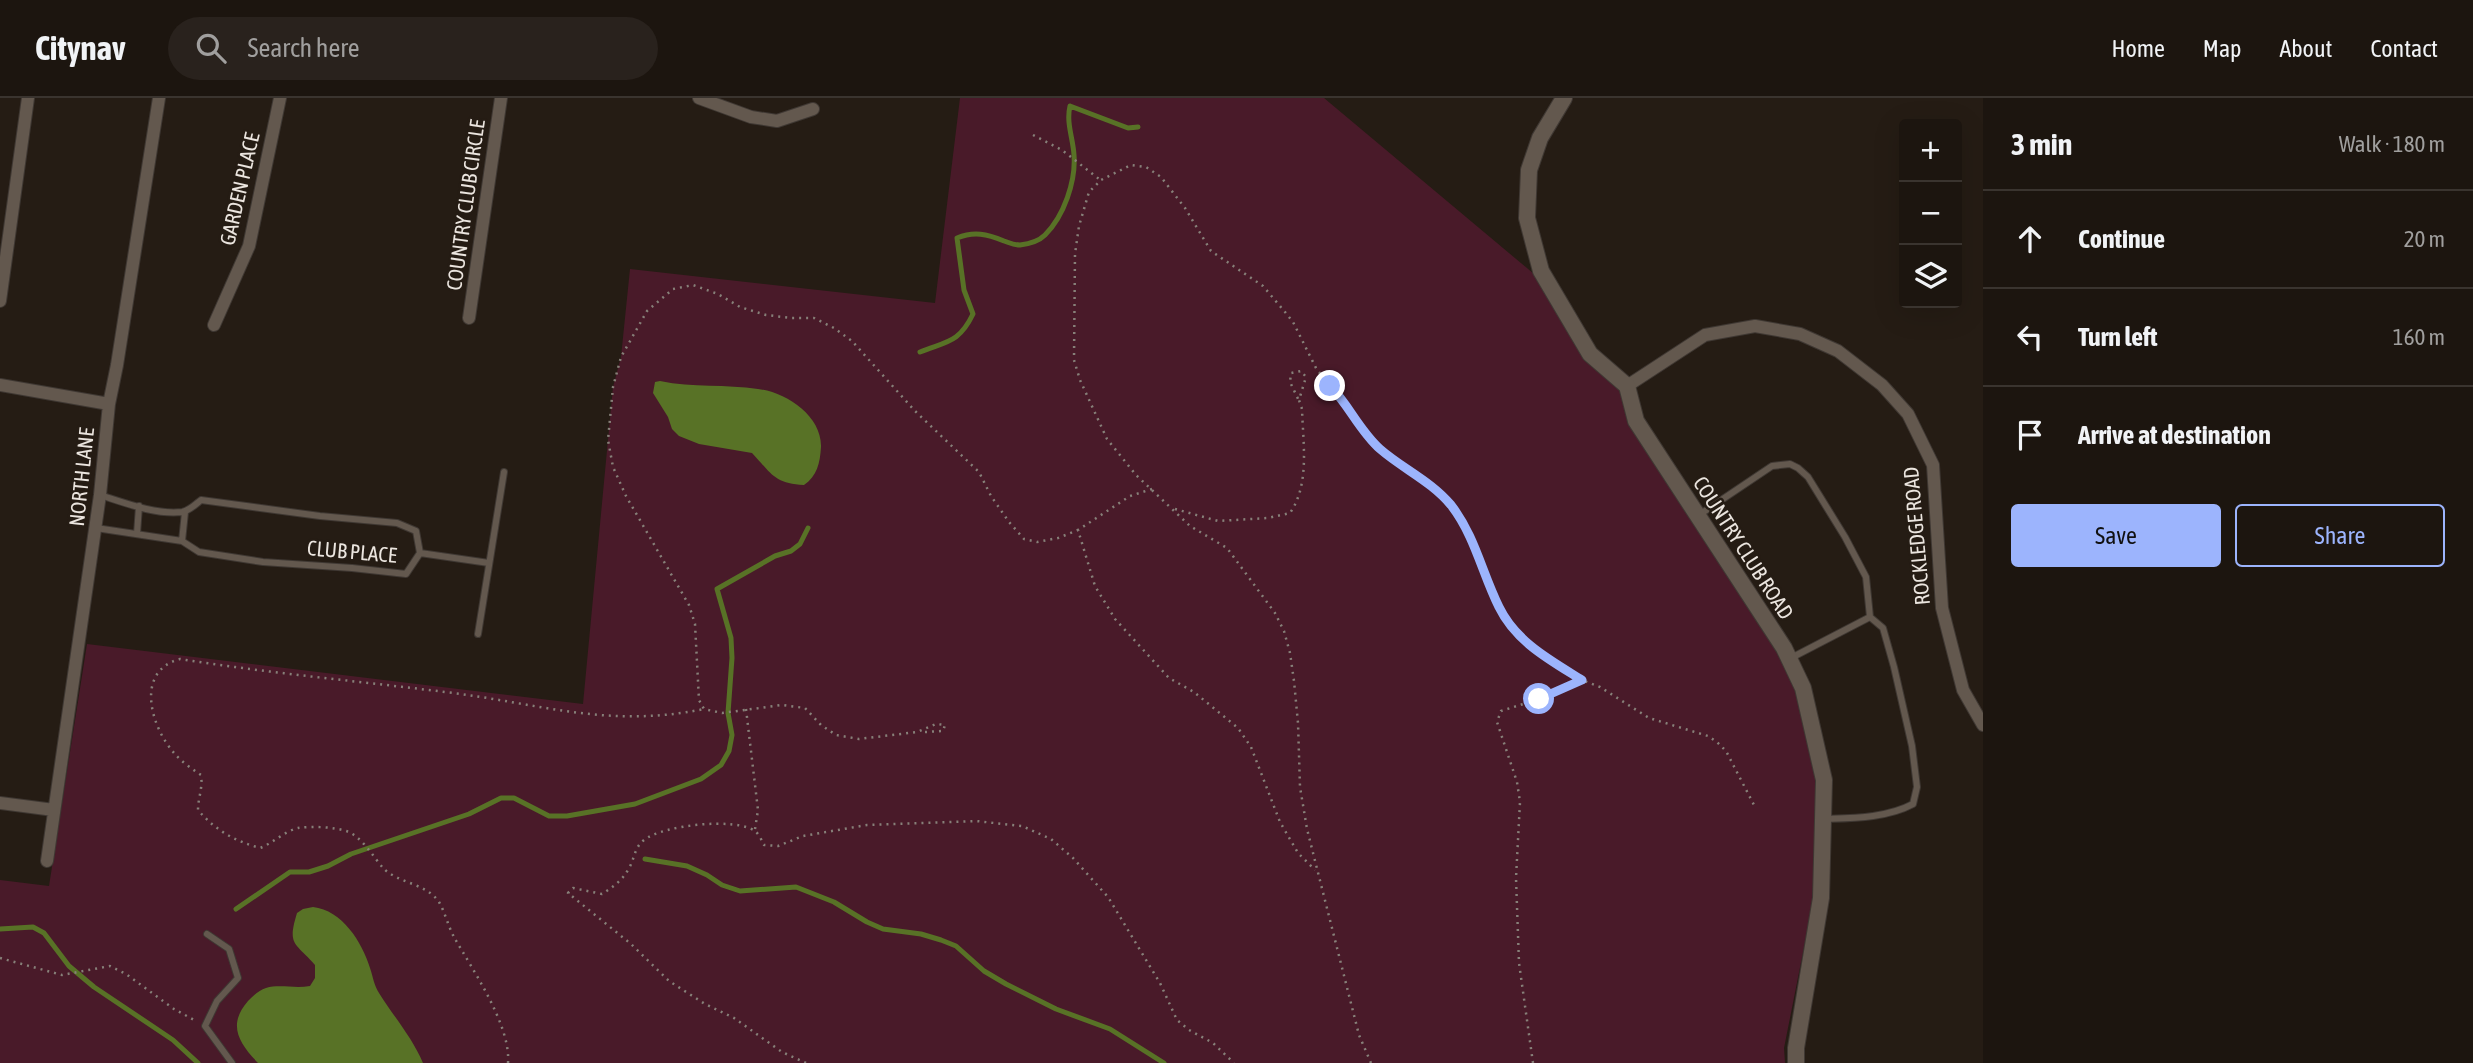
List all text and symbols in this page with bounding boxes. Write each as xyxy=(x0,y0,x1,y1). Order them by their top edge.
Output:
search box xyxy=(168,17,658,80)
text: Citynav xyxy=(35,29,126,67)
icon: search xyxy=(192,29,230,67)
text: Search here xyxy=(248,33,360,63)
text: Home xyxy=(2111,35,2165,62)
text: Map xyxy=(2203,35,2241,62)
text: About xyxy=(2279,35,2332,62)
text: Contact xyxy=(2370,35,2438,62)
street label: COUNTRY CLUB CIRCLE xyxy=(441,118,489,292)
map controls xyxy=(1899,119,1962,308)
button: + xyxy=(1899,119,1962,182)
text: 3 min xyxy=(2011,127,2072,161)
street label: GARDEN PLACE xyxy=(214,130,264,248)
text: Walk · 180 m xyxy=(2339,131,2445,157)
button: − xyxy=(1899,182,1962,245)
icon: ahead xyxy=(2011,220,2049,258)
text: Continue xyxy=(2078,224,2165,254)
text: 20 m xyxy=(2404,226,2445,252)
button: layers xyxy=(1899,245,1962,308)
icon: left xyxy=(2011,318,2049,356)
text: Turn left xyxy=(2078,322,2158,352)
text: 160 m xyxy=(2393,324,2445,350)
route end xyxy=(1314,370,1345,401)
icon: arrive xyxy=(2011,416,2049,454)
text: Arrive at destination xyxy=(2078,420,2271,450)
street label: NORTH LANE xyxy=(64,426,98,527)
street label: ROCKLEDGE ROAD xyxy=(1898,466,1934,606)
street label: COUNTRY CLUB ROAD xyxy=(1689,472,1799,623)
button: Save xyxy=(2011,504,2221,567)
button: Share xyxy=(2235,504,2445,567)
street label: CLUB PLACE xyxy=(306,535,398,567)
route start xyxy=(1523,683,1554,714)

